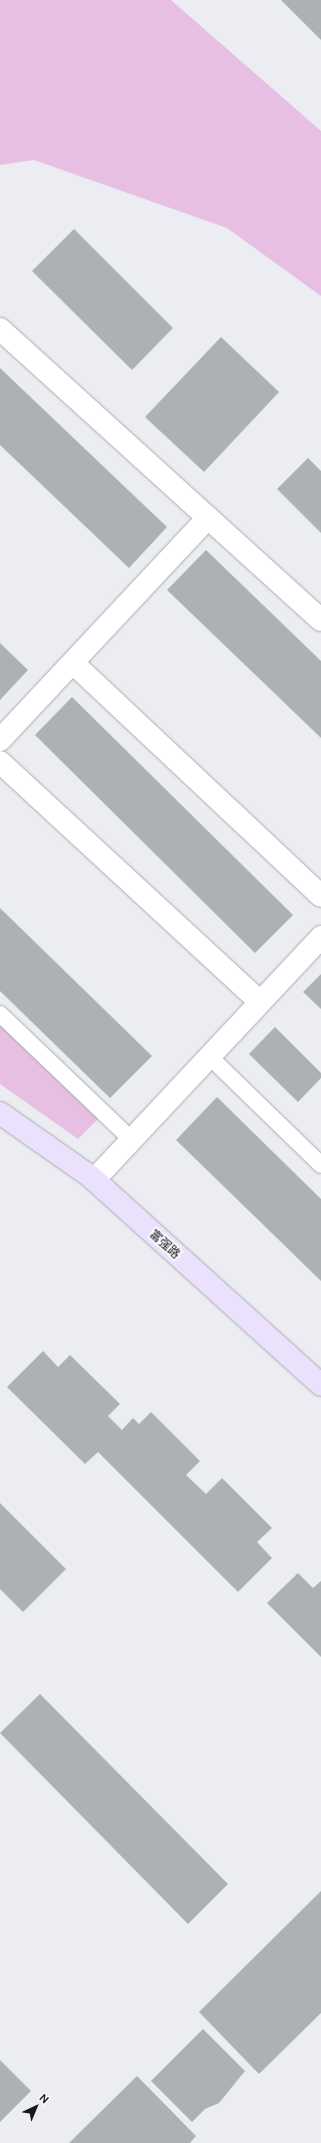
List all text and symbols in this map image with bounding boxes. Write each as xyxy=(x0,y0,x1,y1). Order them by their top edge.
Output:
street label: 富强路 xyxy=(147,1227,183,1261)
north arrow xyxy=(16,2087,56,2127)
text: N xyxy=(37,2091,51,2106)

